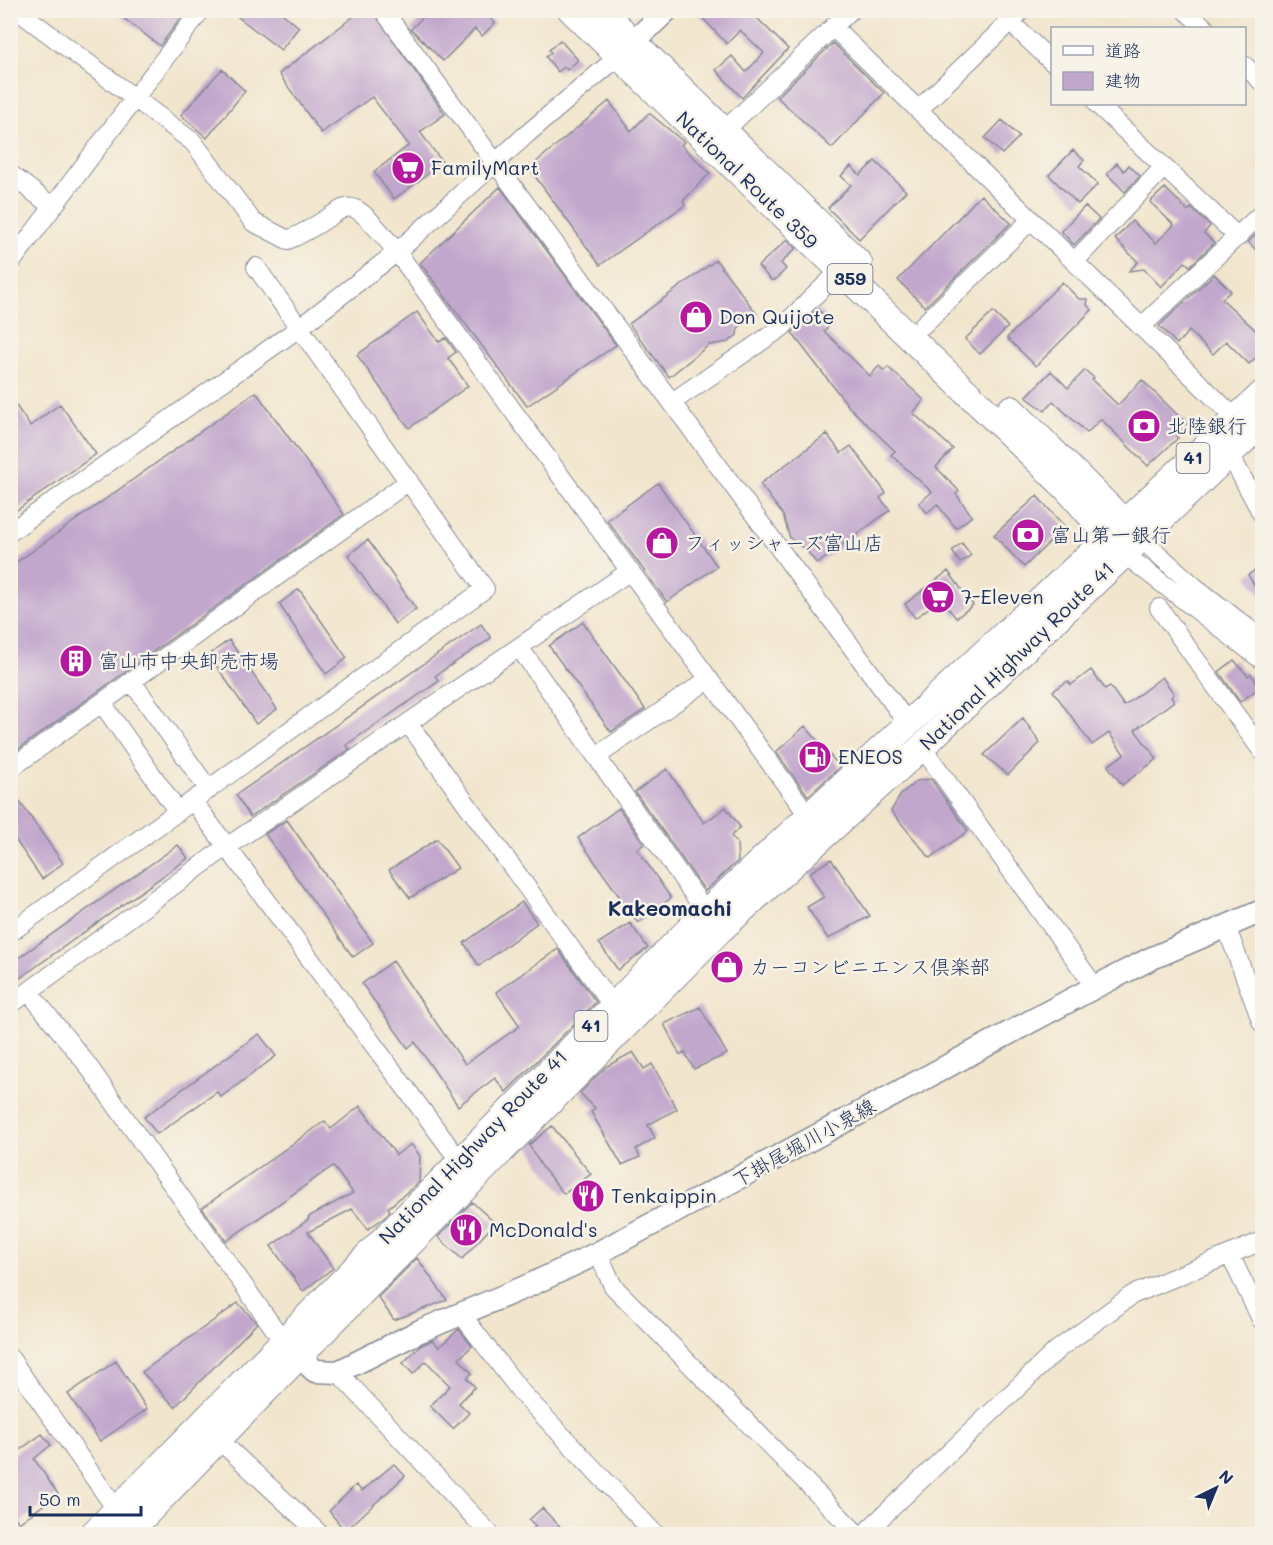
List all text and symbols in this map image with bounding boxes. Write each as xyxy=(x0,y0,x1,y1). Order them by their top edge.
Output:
legend xyxy=(1051,27,1246,105)
text: 道路 xyxy=(1105,38,1141,62)
text: 建物 xyxy=(1105,68,1141,92)
street label: National Route 359 xyxy=(671,105,824,254)
supermarket icon: FamilyMart xyxy=(390,150,426,186)
place label: FamilyMart xyxy=(431,154,539,180)
road number: 359 xyxy=(828,264,872,294)
shop icon: Don Quijote xyxy=(678,299,714,335)
place label: Don Quijote xyxy=(719,303,835,329)
bank icon: 北陸銀行 xyxy=(1126,408,1162,444)
place label: 北陸銀行 xyxy=(1167,412,1247,438)
road number: 41 xyxy=(1176,443,1210,473)
bank icon: 富山第一銀行 xyxy=(1010,517,1046,553)
place label: 富山第一銀行 xyxy=(1051,521,1171,547)
shop icon: フィッシャーズ富山店 xyxy=(644,525,680,561)
place label: フィッシャーズ富山店 xyxy=(685,529,883,555)
street label: National Highway Route 41 xyxy=(913,555,1119,755)
supermarket icon: 7-Eleven xyxy=(920,579,956,615)
place label: 7-Eleven xyxy=(961,583,1043,609)
building icon: 富山市中央卸売市場 xyxy=(58,643,94,679)
place label: 富山市中央卸売市場 xyxy=(99,647,279,673)
fuel station icon: ENEOS xyxy=(797,739,833,775)
place label: ENEOS xyxy=(838,743,903,769)
district label: Kakeomachi xyxy=(608,894,732,921)
shop icon: カーコンビニエンス倶楽部 xyxy=(709,949,745,985)
place label: カーコンビニエンス倶楽部 xyxy=(750,953,990,979)
road number: 41 xyxy=(574,1011,608,1041)
street label: National Highway Route 41 xyxy=(372,1043,572,1249)
street label: 下掛尾堀川小泉線 xyxy=(727,1092,880,1192)
restaurant icon: Tenkaippin xyxy=(570,1178,606,1214)
place label: Tenkaippin xyxy=(611,1182,717,1208)
restaurant icon: McDonald's xyxy=(448,1212,484,1248)
place label: McDonald's xyxy=(489,1216,598,1242)
north arrow xyxy=(1186,1458,1246,1518)
text: N xyxy=(1215,1465,1238,1488)
scale bar xyxy=(30,1479,141,1517)
text: 50 m xyxy=(39,1487,81,1511)

